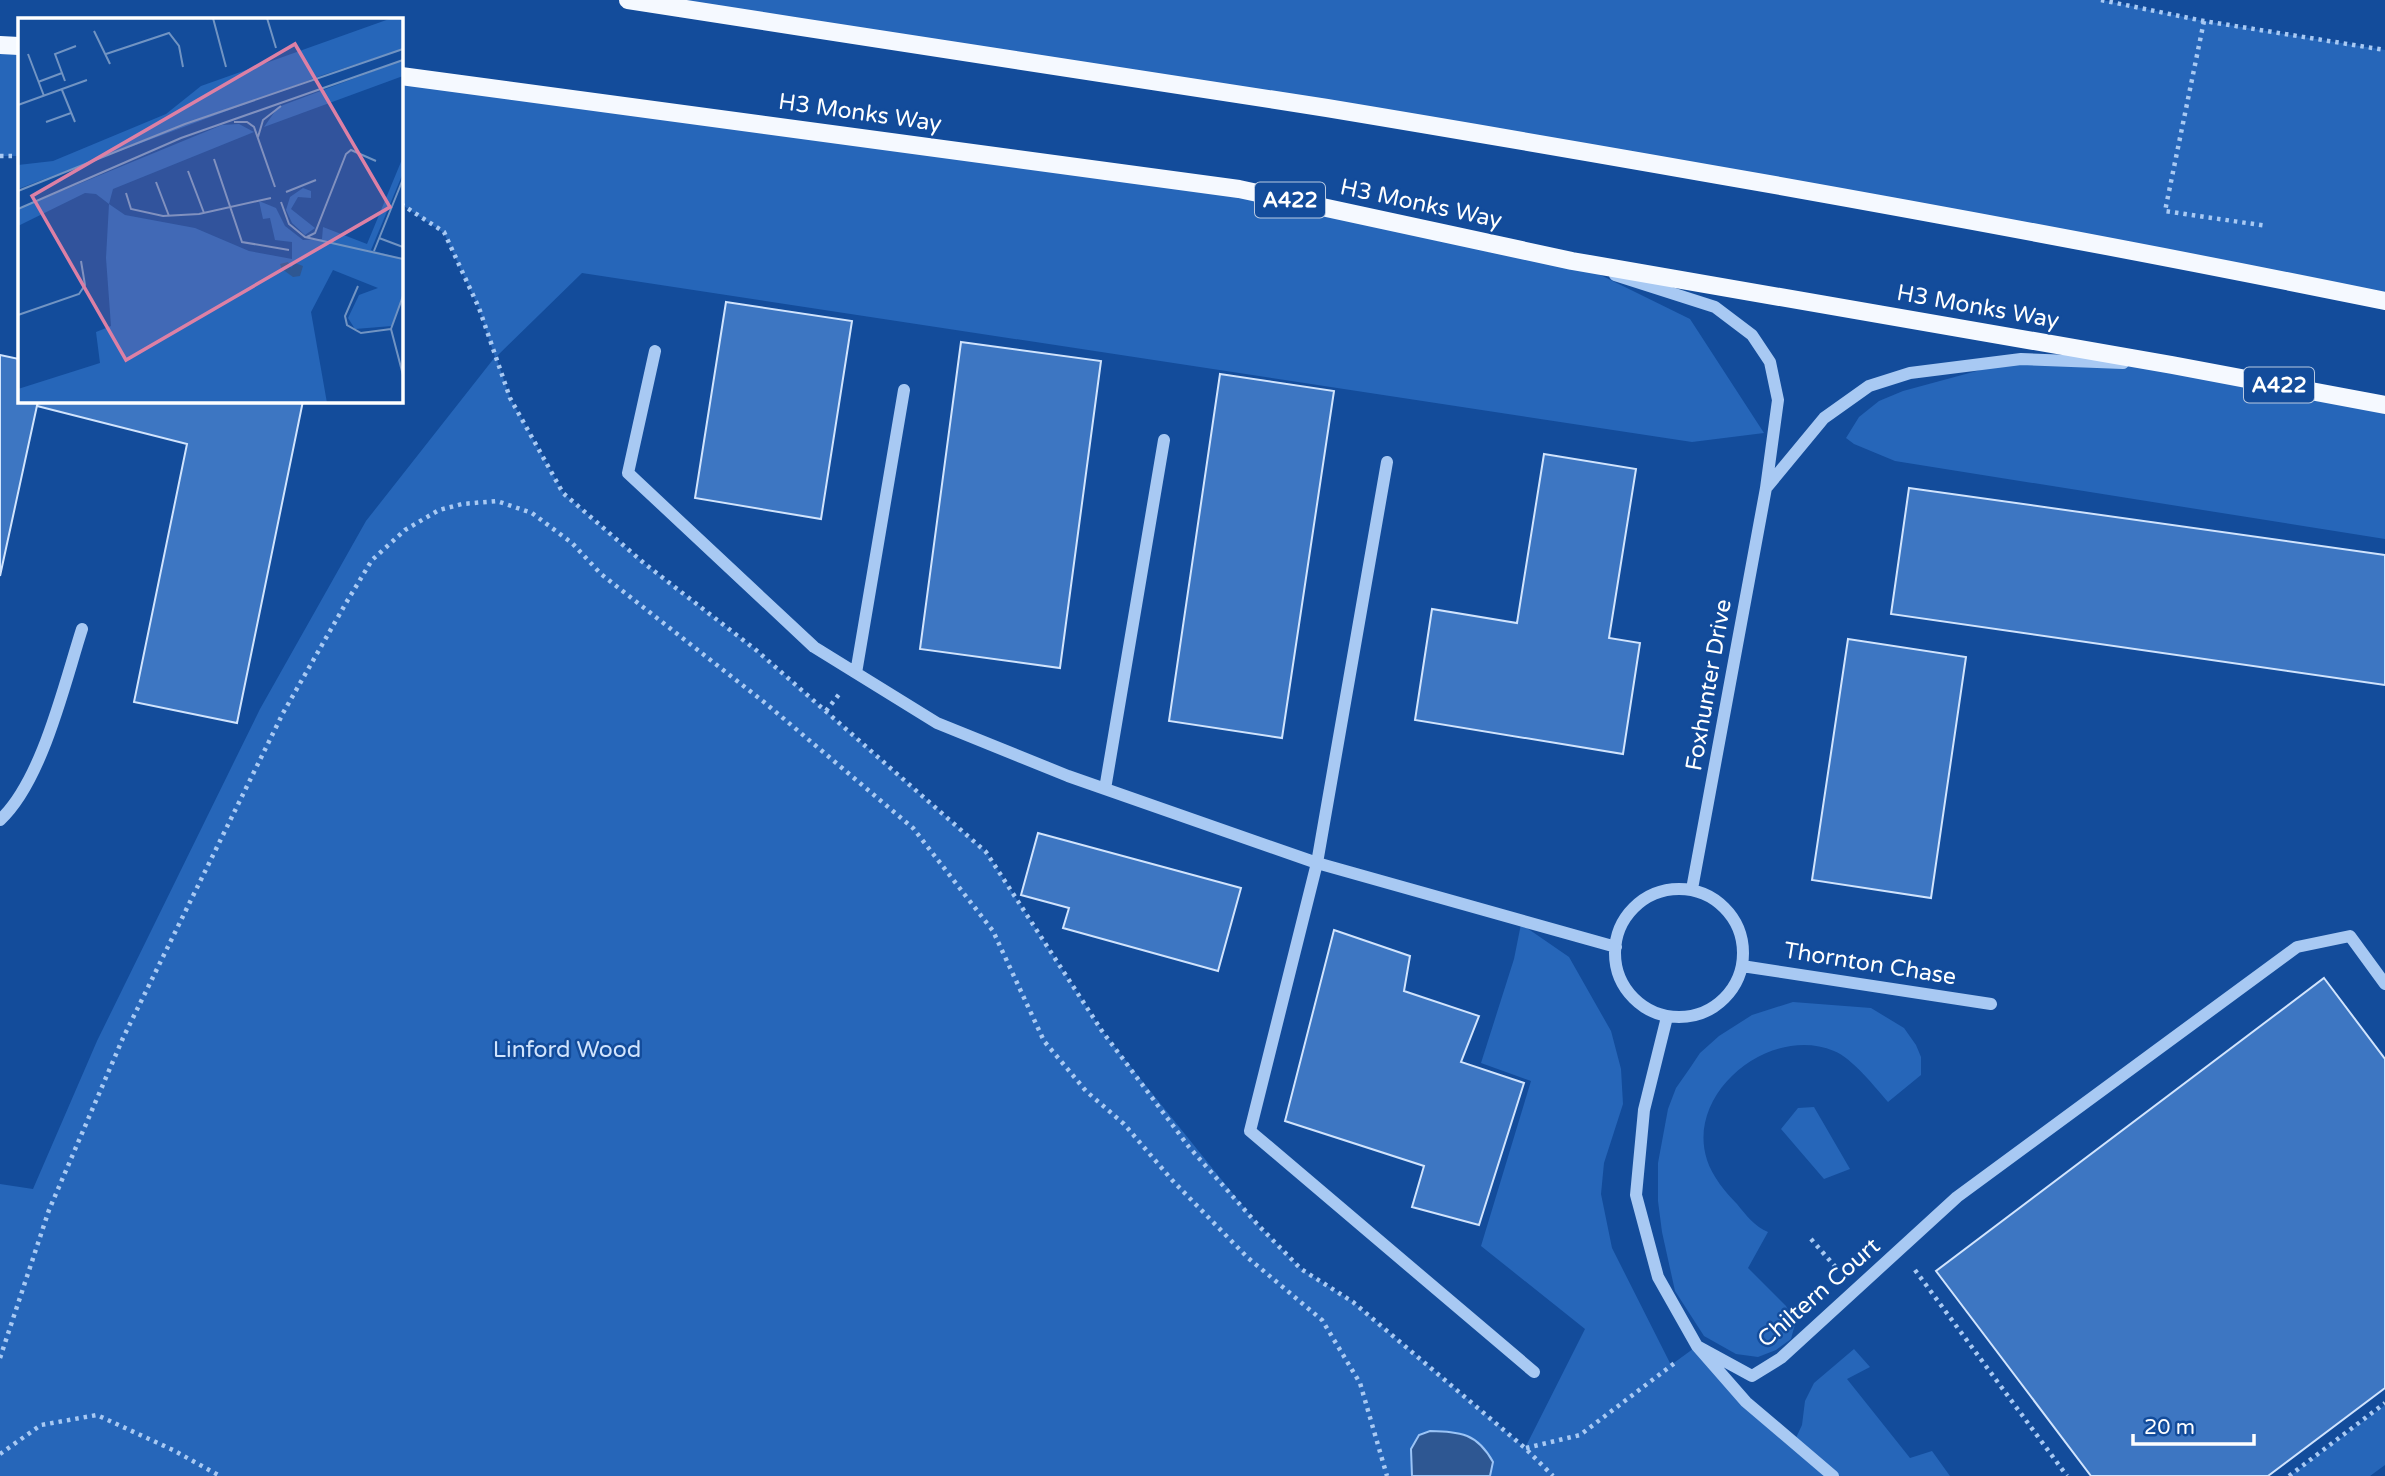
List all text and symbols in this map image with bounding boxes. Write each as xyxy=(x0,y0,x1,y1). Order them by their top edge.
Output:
inset map xyxy=(18,18,402,402)
street label: H3 Monks Way xyxy=(777,88,943,138)
street label: H3 Monks Way xyxy=(1338,173,1504,235)
road number: A422 xyxy=(1255,182,1325,218)
street label: H3 Monks Way xyxy=(1895,279,2061,335)
road number: A422 xyxy=(2244,368,2314,402)
street label: Foxhunter Drive xyxy=(1680,597,1738,773)
street label: Thornton Chase xyxy=(1782,937,1958,991)
park label: Linford Wood xyxy=(493,1036,641,1064)
street label: Chiltern Court xyxy=(1752,1232,1886,1354)
scale bar xyxy=(2133,1402,2254,1446)
text: 20 m xyxy=(2144,1415,2195,1440)

